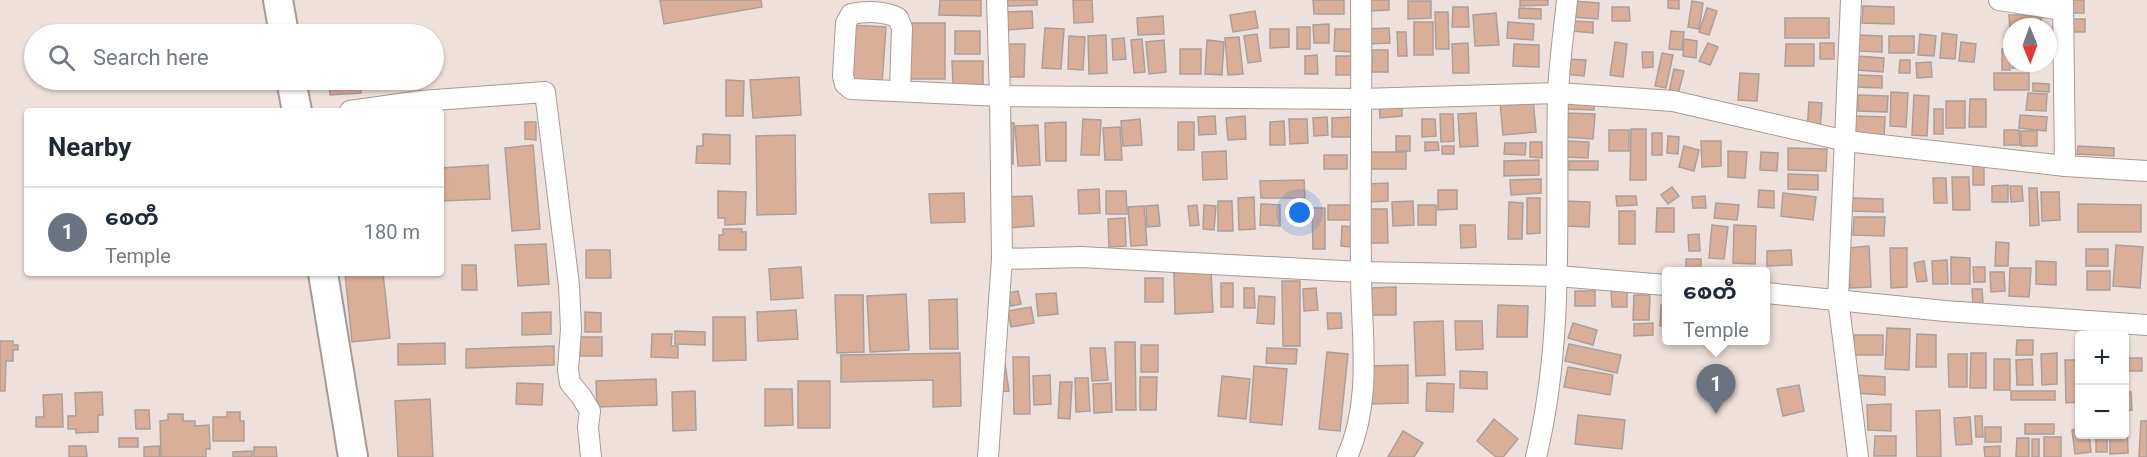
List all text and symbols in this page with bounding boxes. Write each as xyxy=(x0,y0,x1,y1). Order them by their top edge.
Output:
north arrow xyxy=(2003,18,2057,72)
search box xyxy=(24,24,444,90)
icon: search xyxy=(45,41,78,74)
text: Search here xyxy=(93,45,209,70)
text: Nearby xyxy=(48,132,131,162)
your location xyxy=(1285,198,1314,227)
text: စေတီ xyxy=(105,205,159,230)
text: 1 xyxy=(62,220,73,244)
text: 180 m xyxy=(364,220,420,244)
text: Temple xyxy=(105,244,171,268)
popup xyxy=(1662,267,1770,345)
text: စေတီ xyxy=(1683,279,1737,304)
text: Temple xyxy=(1683,318,1749,342)
map controls xyxy=(2075,331,2129,439)
button: + xyxy=(2075,331,2129,385)
pin: 1 xyxy=(1696,364,1736,414)
button: − xyxy=(2075,385,2129,439)

